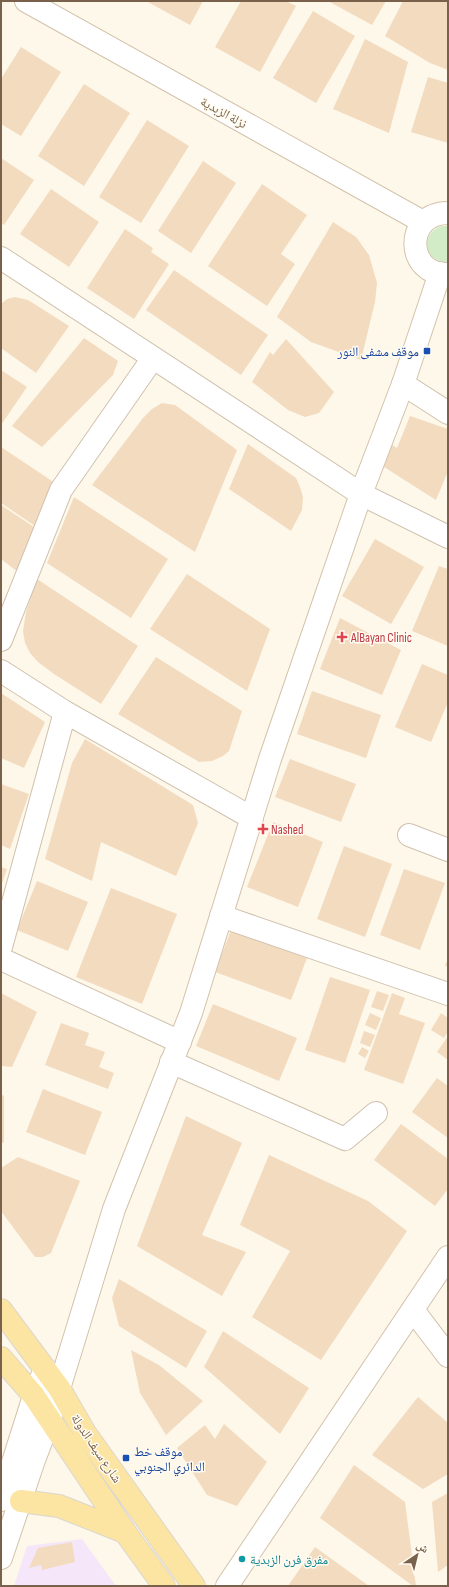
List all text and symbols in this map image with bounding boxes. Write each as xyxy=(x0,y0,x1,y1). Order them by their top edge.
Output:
street label: نزلة الزبدية xyxy=(197,94,250,132)
place label: موقف مشفى النور xyxy=(337,344,419,360)
marker: موقف مشفى النور xyxy=(422,346,432,356)
place label: AlBayan Clinic xyxy=(350,630,412,646)
marker: AlBayan Clinic xyxy=(336,631,348,643)
place label: Nashed xyxy=(271,822,304,838)
marker: Nashed xyxy=(258,824,268,834)
street label: شارع سيف الدولة xyxy=(66,1411,125,1487)
place label: موقف خط الدائري الجنوبي xyxy=(134,1444,205,1477)
marker: موقف خط الدائري الجنوبي xyxy=(121,1453,131,1463)
north arrow xyxy=(397,1535,437,1575)
text: ش xyxy=(413,1539,431,1557)
place label: مفرق فرن الزبدية xyxy=(250,1552,328,1568)
marker: مفرق فرن الزبدية xyxy=(237,1554,247,1564)

